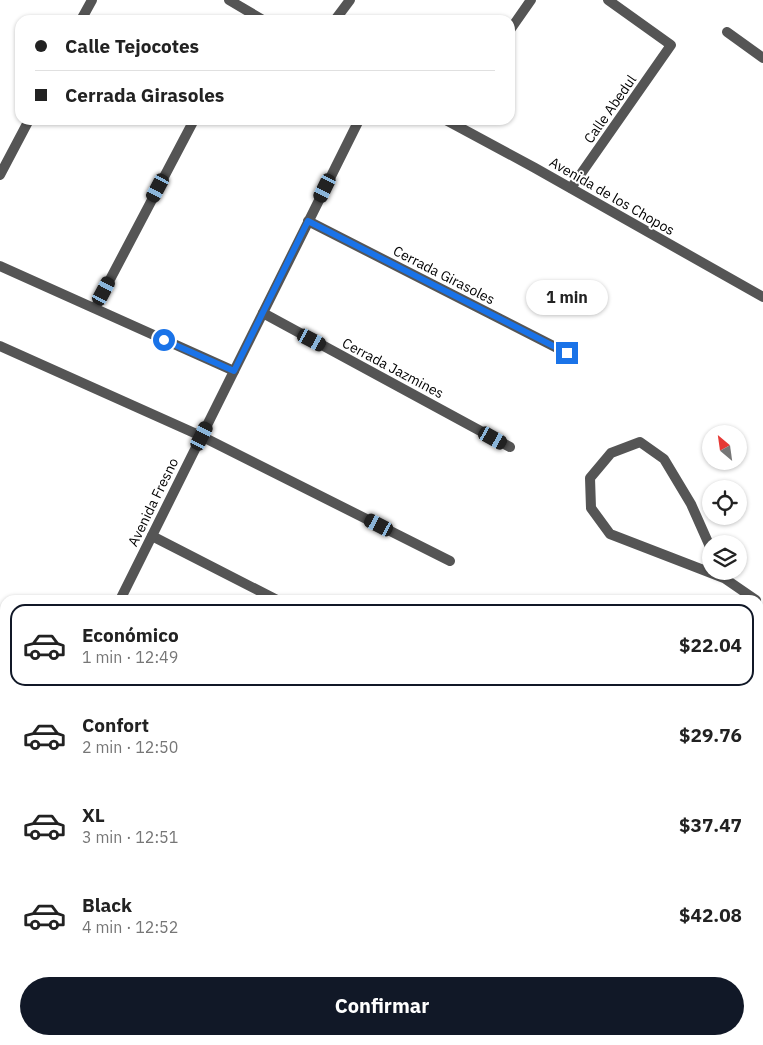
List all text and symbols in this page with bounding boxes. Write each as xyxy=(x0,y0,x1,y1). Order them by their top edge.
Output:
text: Calle Tejocotes xyxy=(65,34,199,58)
street label: Calle Abedul xyxy=(580,71,640,147)
text: Cerrada Girasoles xyxy=(65,83,224,107)
street label: Avenida de los Chopos xyxy=(546,153,678,239)
car xyxy=(144,171,171,205)
car xyxy=(311,171,338,205)
street label: Cerrada Girasoles xyxy=(390,242,498,308)
car xyxy=(90,274,117,308)
callout: 1 min xyxy=(526,280,608,316)
text: 1 min xyxy=(546,287,588,307)
car xyxy=(295,326,328,354)
route start xyxy=(153,329,175,351)
street label: Cerrada Jazmines xyxy=(339,334,447,402)
route end xyxy=(556,342,578,364)
car xyxy=(188,419,215,453)
car xyxy=(476,424,509,452)
north arrow xyxy=(702,425,748,470)
map controls xyxy=(702,425,747,580)
street label: Avenida Fresno xyxy=(124,455,182,549)
button: locate xyxy=(702,480,747,525)
car xyxy=(362,512,395,538)
button: layers xyxy=(702,535,747,580)
icon: car xyxy=(22,623,67,668)
text: Económico xyxy=(82,623,179,647)
text: $22.04 xyxy=(679,633,742,657)
text: 1 min · 12:49 xyxy=(82,647,178,667)
icon: car xyxy=(22,713,67,758)
text: Confort xyxy=(82,713,149,737)
text: $29.76 xyxy=(679,723,742,747)
text: 2 min · 12:50 xyxy=(82,737,178,757)
icon: car xyxy=(22,803,67,848)
text: XL xyxy=(82,803,105,827)
text: $37.47 xyxy=(679,813,742,837)
text: 3 min · 12:51 xyxy=(82,827,178,847)
icon: car xyxy=(22,893,67,938)
text: Black xyxy=(82,893,132,917)
text: $42.08 xyxy=(679,903,742,927)
text: 4 min · 12:52 xyxy=(82,917,178,937)
button: Confirmar xyxy=(20,977,744,1035)

